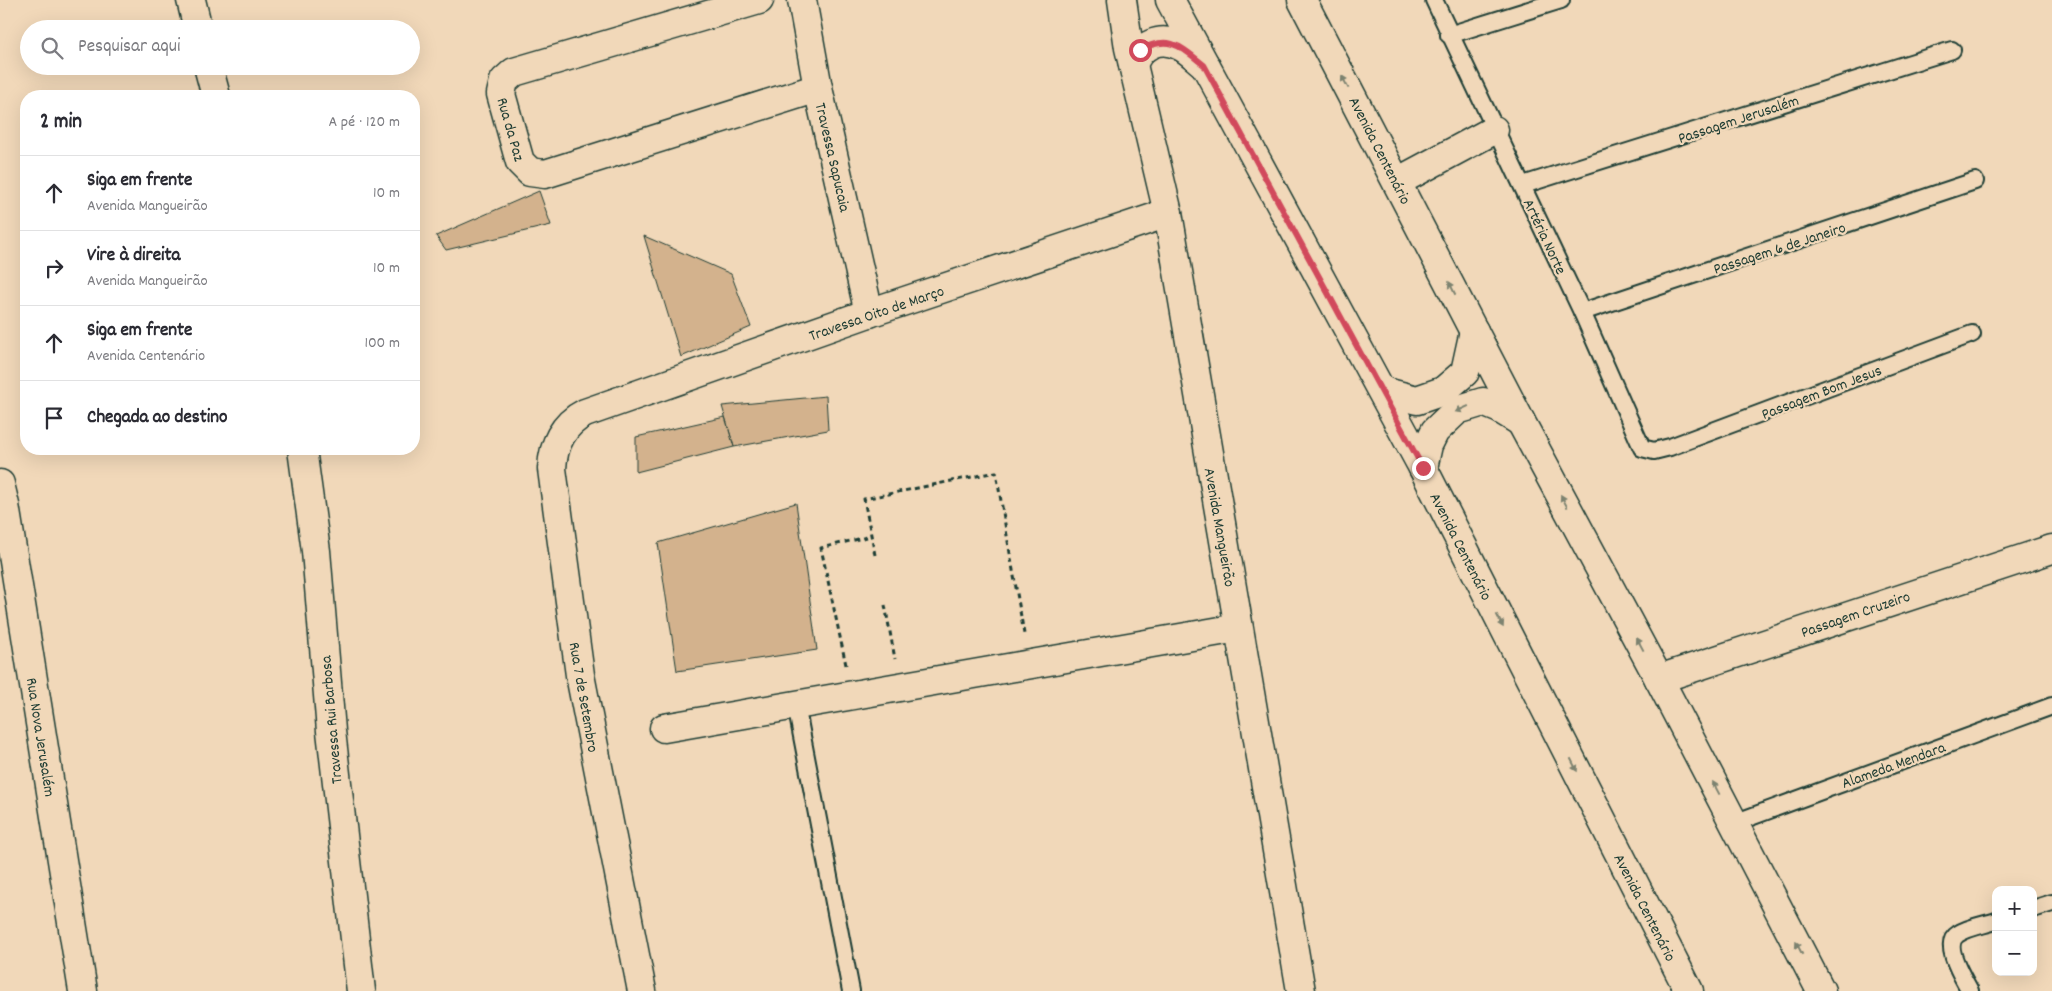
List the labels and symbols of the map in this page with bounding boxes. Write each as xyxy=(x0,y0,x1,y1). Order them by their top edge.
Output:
route start xyxy=(1129,39,1152,62)
one-way arrow xyxy=(1341,74,1349,89)
street label: Passagem Jerusalém xyxy=(1675,90,1802,151)
street label: Avenida Centenário xyxy=(1342,93,1416,209)
street label: Rua da Paz xyxy=(490,95,530,164)
street label: Travessa Sapucaia xyxy=(808,101,855,215)
street label: Artéria Norte xyxy=(1516,195,1571,279)
street label: Passagem 6 de Janeiro xyxy=(1711,217,1849,282)
street label: Travessa Oito de Março xyxy=(806,280,947,348)
one-way arrow xyxy=(1448,281,1456,295)
street label: Passagem Bom Jesus xyxy=(1758,360,1886,427)
one-way arrow xyxy=(1455,406,1469,414)
route end xyxy=(1412,457,1435,480)
street label: Avenida Mangueirão xyxy=(1197,466,1240,589)
street label: Avenida Centenário xyxy=(1423,489,1497,605)
one-way arrow xyxy=(1559,494,1568,508)
street label: Passagem Cruzeiro xyxy=(1798,586,1914,645)
one-way arrow xyxy=(1496,613,1504,628)
one-way arrow xyxy=(1636,637,1644,651)
street label: Rua 7 de Setembro xyxy=(561,640,604,755)
street label: Travessa Rui Barbosa xyxy=(315,654,350,785)
street label: Rua Nova Jerusalém xyxy=(19,676,60,799)
street label: Alameda Mendara xyxy=(1839,737,1949,796)
one-way arrow xyxy=(1570,758,1578,773)
one-way arrow xyxy=(1712,781,1720,795)
street label: Avenida Centenário xyxy=(1607,850,1681,966)
one-way arrow xyxy=(1795,940,1803,955)

